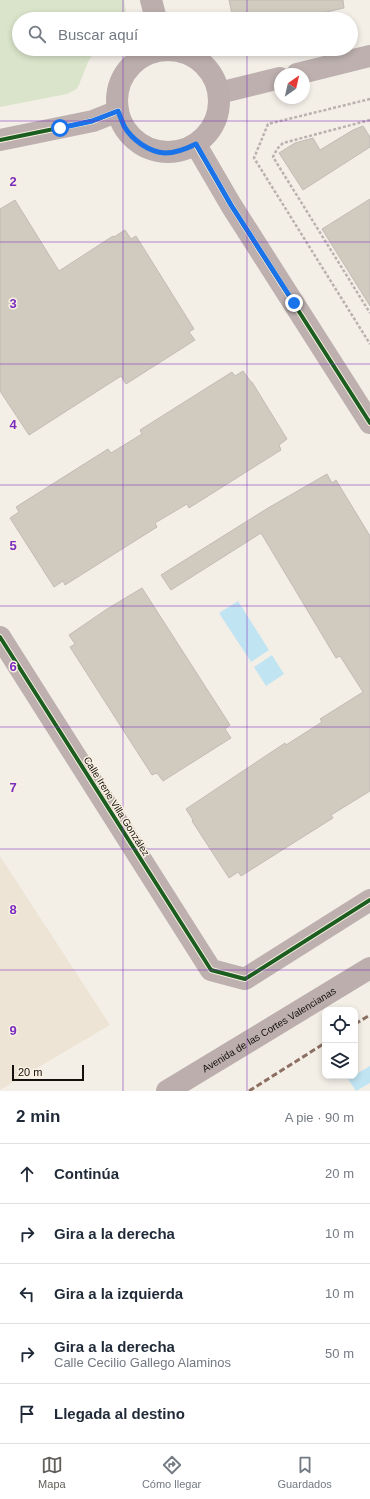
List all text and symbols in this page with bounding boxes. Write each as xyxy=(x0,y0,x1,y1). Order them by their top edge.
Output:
search box xyxy=(12,12,358,56)
icon: search xyxy=(26,23,48,45)
text: Buscar aquí xyxy=(58,26,138,43)
north arrow xyxy=(274,68,310,104)
route start xyxy=(51,119,69,137)
text: 2 xyxy=(9,174,17,189)
route end xyxy=(285,294,303,312)
text: 3 xyxy=(9,296,17,311)
text: 4 xyxy=(9,417,17,432)
text: 5 xyxy=(9,538,17,553)
text: 6 xyxy=(9,659,17,674)
street label: Calle Irene Villa González xyxy=(81,755,152,858)
text: 7 xyxy=(9,780,17,795)
text: 8 xyxy=(9,902,17,917)
street label: Avenida de las Cortes Valencianas xyxy=(200,985,338,1074)
map controls xyxy=(322,1007,358,1079)
button: locate xyxy=(322,1007,358,1043)
text: 9 xyxy=(9,1023,17,1038)
button: layers xyxy=(322,1043,358,1079)
scale bar xyxy=(12,1063,84,1082)
text: 20 m xyxy=(18,1066,42,1078)
text: 2 min xyxy=(16,1107,60,1126)
text: A pie · 90 m xyxy=(285,1110,354,1125)
icon: ahead xyxy=(16,1163,38,1185)
text: Continúa xyxy=(54,1165,119,1182)
text: 20 m xyxy=(325,1166,354,1181)
icon: right xyxy=(16,1223,38,1245)
text: Gira a la derecha xyxy=(54,1225,175,1242)
text: 10 m xyxy=(325,1226,354,1241)
icon: left xyxy=(16,1283,38,1305)
text: Gira a la izquierda xyxy=(54,1285,183,1302)
text: 10 m xyxy=(325,1286,354,1301)
text: Gira a la derecha xyxy=(54,1338,175,1355)
icon: right xyxy=(16,1343,38,1365)
text: 50 m xyxy=(325,1346,354,1361)
text: Calle Cecilio Gallego Alaminos xyxy=(54,1355,231,1370)
icon: arrive xyxy=(16,1403,38,1425)
text: Llegada al destino xyxy=(54,1405,185,1422)
tab: Mapa xyxy=(38,1454,66,1490)
tab: Cómo llegar xyxy=(142,1454,201,1490)
tab: Guardados xyxy=(277,1454,332,1490)

